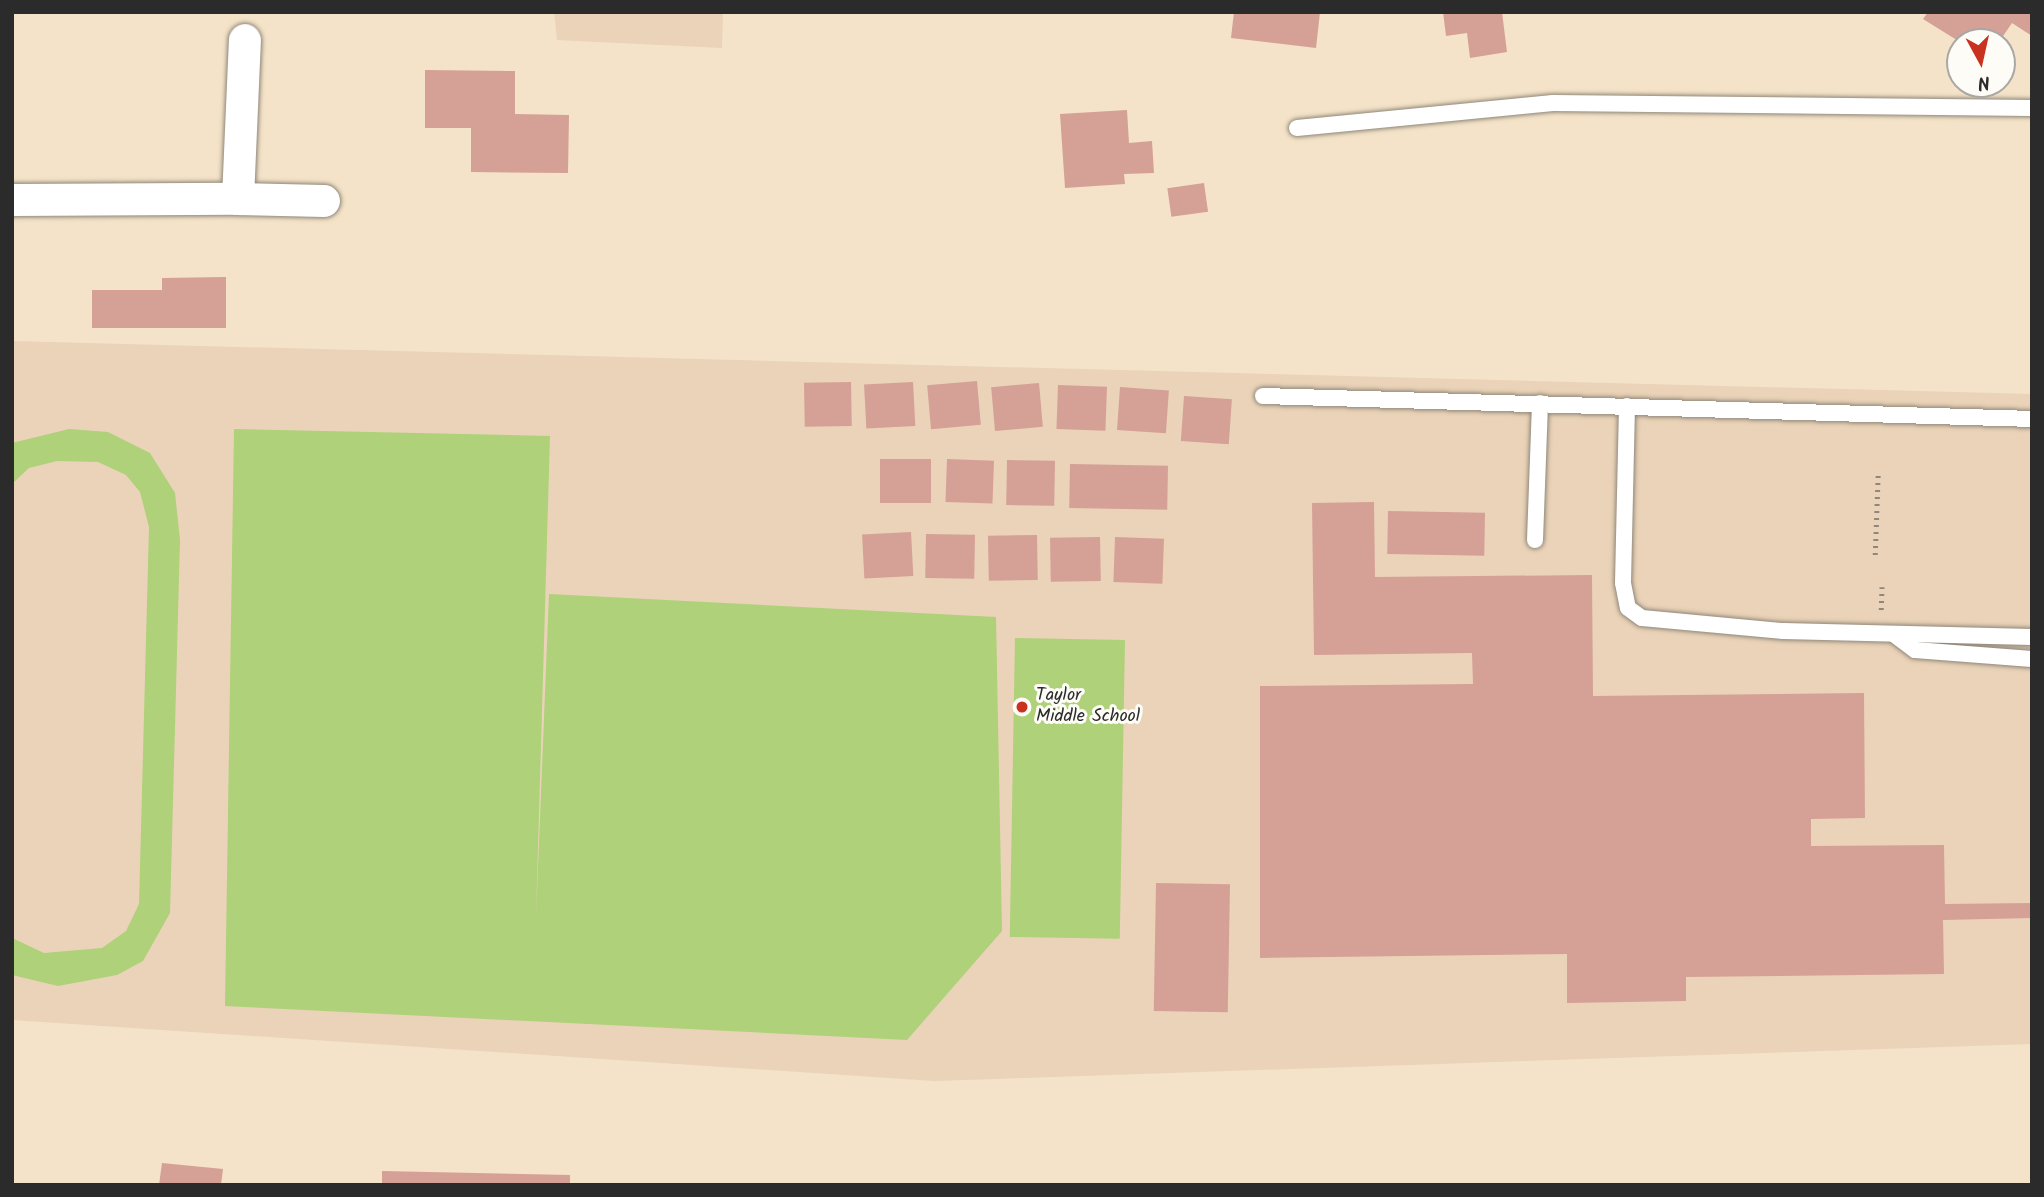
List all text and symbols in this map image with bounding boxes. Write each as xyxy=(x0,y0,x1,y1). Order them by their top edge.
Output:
north arrow xyxy=(1946,28,2016,98)
text: N xyxy=(1976,66,1992,98)
place label: Taylor Middle School xyxy=(1036,686,1140,728)
marker: Taylor Middle School xyxy=(1014,699,1030,715)

